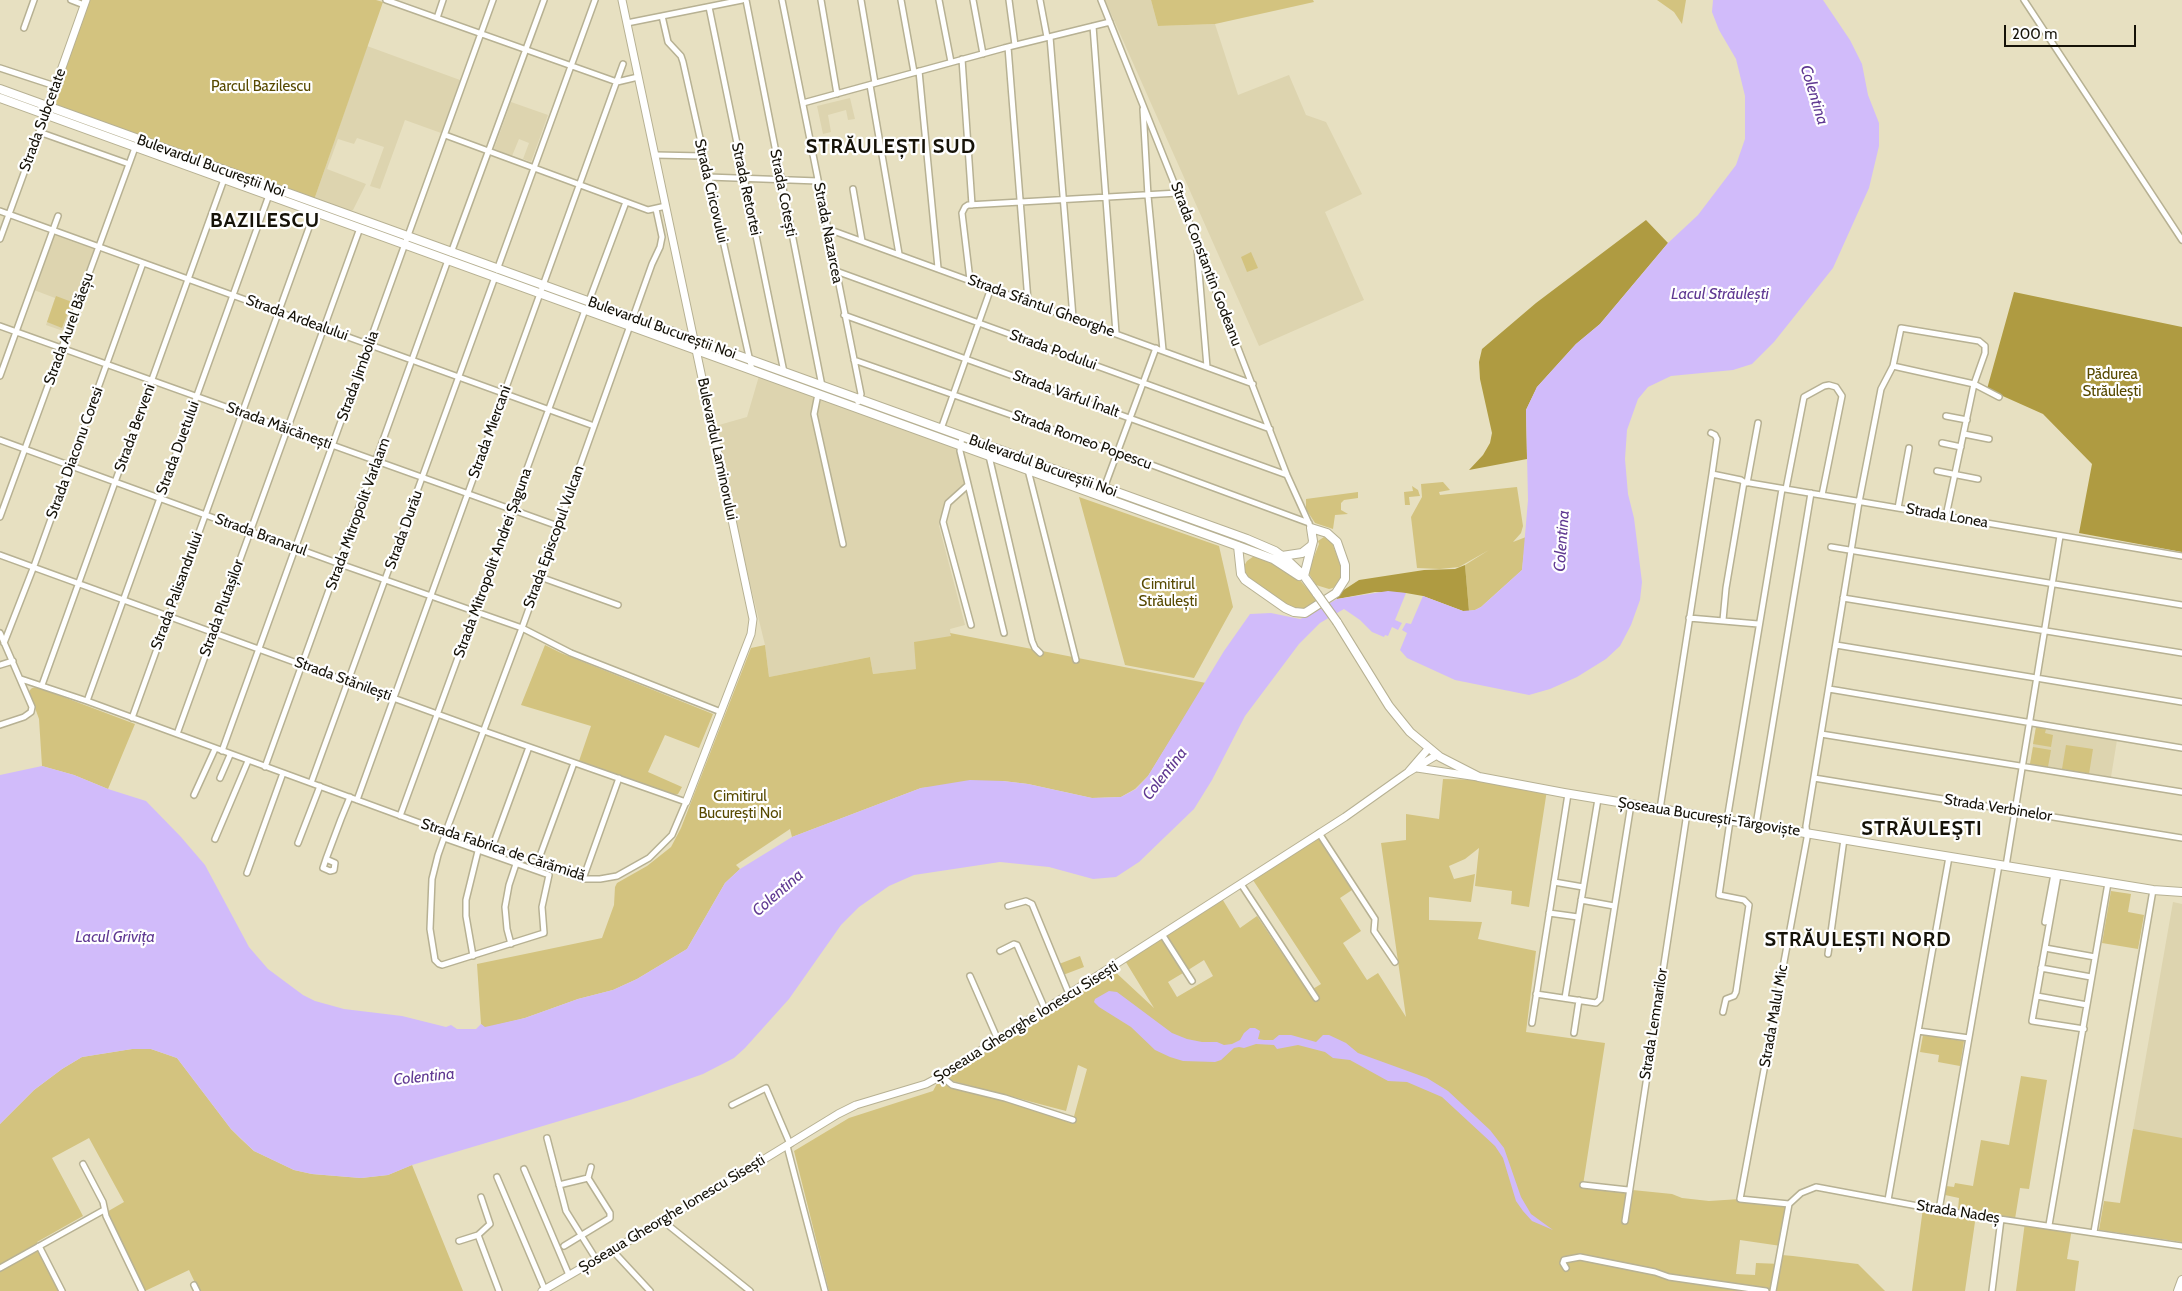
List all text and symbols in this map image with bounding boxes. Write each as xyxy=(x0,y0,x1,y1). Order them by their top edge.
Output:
scale bar xyxy=(2007,15,2140,47)
text: 200 m xyxy=(2012,25,2057,43)
water label: Colentina xyxy=(1796,63,1832,127)
street label: Strada Subcetate xyxy=(16,66,70,174)
park label: Parcul Bazilescu xyxy=(211,78,311,96)
street label: Bulevardul Bucureștii Noi xyxy=(134,131,288,201)
district label: STRĂULEȘTI SUD xyxy=(804,135,978,159)
street label: Strada Cricovului xyxy=(690,137,732,245)
street label: Strada Retortei xyxy=(727,141,765,237)
street label: Strada Cotești xyxy=(766,148,800,238)
street label: Strada Constantin Godeanu xyxy=(1166,179,1246,349)
street label: Strada Nazarcea xyxy=(809,181,847,285)
district label: BAZILESCU xyxy=(209,209,321,233)
street label: Strada Aurel Băeșu xyxy=(40,270,98,388)
street label: Strada Sfântul Gheorghe xyxy=(965,271,1117,341)
water label: Lacul Străulești xyxy=(1671,284,1769,304)
street label: Strada Ardealului xyxy=(244,291,350,345)
street label: Bulevardul Bucureștii Noi xyxy=(585,293,739,363)
street label: Strada Podului xyxy=(1007,326,1099,374)
street label: Strada Jimbolia xyxy=(333,328,383,424)
street label: Strada Vârful Înalt xyxy=(1010,366,1122,422)
park label: Pădurea Străulești xyxy=(2083,366,2141,401)
street label: Bulevardul Laminorului xyxy=(693,376,741,522)
street label: Strada Berveni xyxy=(111,382,159,474)
street label: Strada Miercani xyxy=(465,383,515,481)
street label: Strada Diaconu Coresi xyxy=(43,385,107,521)
street label: Strada Duetului xyxy=(153,399,203,497)
street label: Strada Măicănești xyxy=(224,399,334,453)
street label: Strada Romeo Popescu xyxy=(1010,406,1154,474)
street label: Bulevardul Bucureștii Noi xyxy=(966,431,1120,501)
street label: Strada Mitropolit Varlaam xyxy=(322,435,394,593)
street label: Strada Episcopul Vulcan xyxy=(520,463,588,611)
street label: Strada Mitropolit Andrei Șaguna xyxy=(450,466,536,660)
street label: Strada Durău xyxy=(381,488,427,572)
street label: Strada Lonea xyxy=(1904,500,1990,532)
street label: Strada Branarul xyxy=(212,510,310,560)
water label: Colentina xyxy=(1550,510,1574,572)
street label: Strada Palisandrului xyxy=(147,530,207,652)
street label: Strada Plutașilor xyxy=(196,557,248,659)
park label: Cimitirul Străulești xyxy=(1139,576,1197,611)
street label: Strada Stănilești xyxy=(292,653,394,705)
water label: Colentina xyxy=(1139,744,1191,804)
park label: Cimitirul București Noi xyxy=(698,788,782,823)
street label: Strada Verbinelor xyxy=(1943,791,2053,825)
street label: Șoseaua București-Târgoviște xyxy=(1617,794,1801,840)
street label: Strada Fabrica de Cărămidă xyxy=(419,815,587,885)
district label: STRĂULEŞTI xyxy=(1860,817,1984,841)
water label: Colentina xyxy=(749,866,807,920)
water label: Lacul Grivița xyxy=(75,927,155,947)
district label: STRĂULEȘTI NORD xyxy=(1763,928,1953,952)
street label: Șoseaua Gheorghe Ionescu Sisești xyxy=(930,958,1122,1086)
street label: Strada Malul Mic xyxy=(1756,963,1792,1069)
street label: Strada Lemnarilor xyxy=(1636,967,1672,1081)
water label: Colentina xyxy=(393,1064,455,1090)
street label: Șoseaua Gheorghe Ionescu Sisești xyxy=(576,1151,768,1277)
street label: Strada Nadeș xyxy=(1915,1197,2001,1227)

